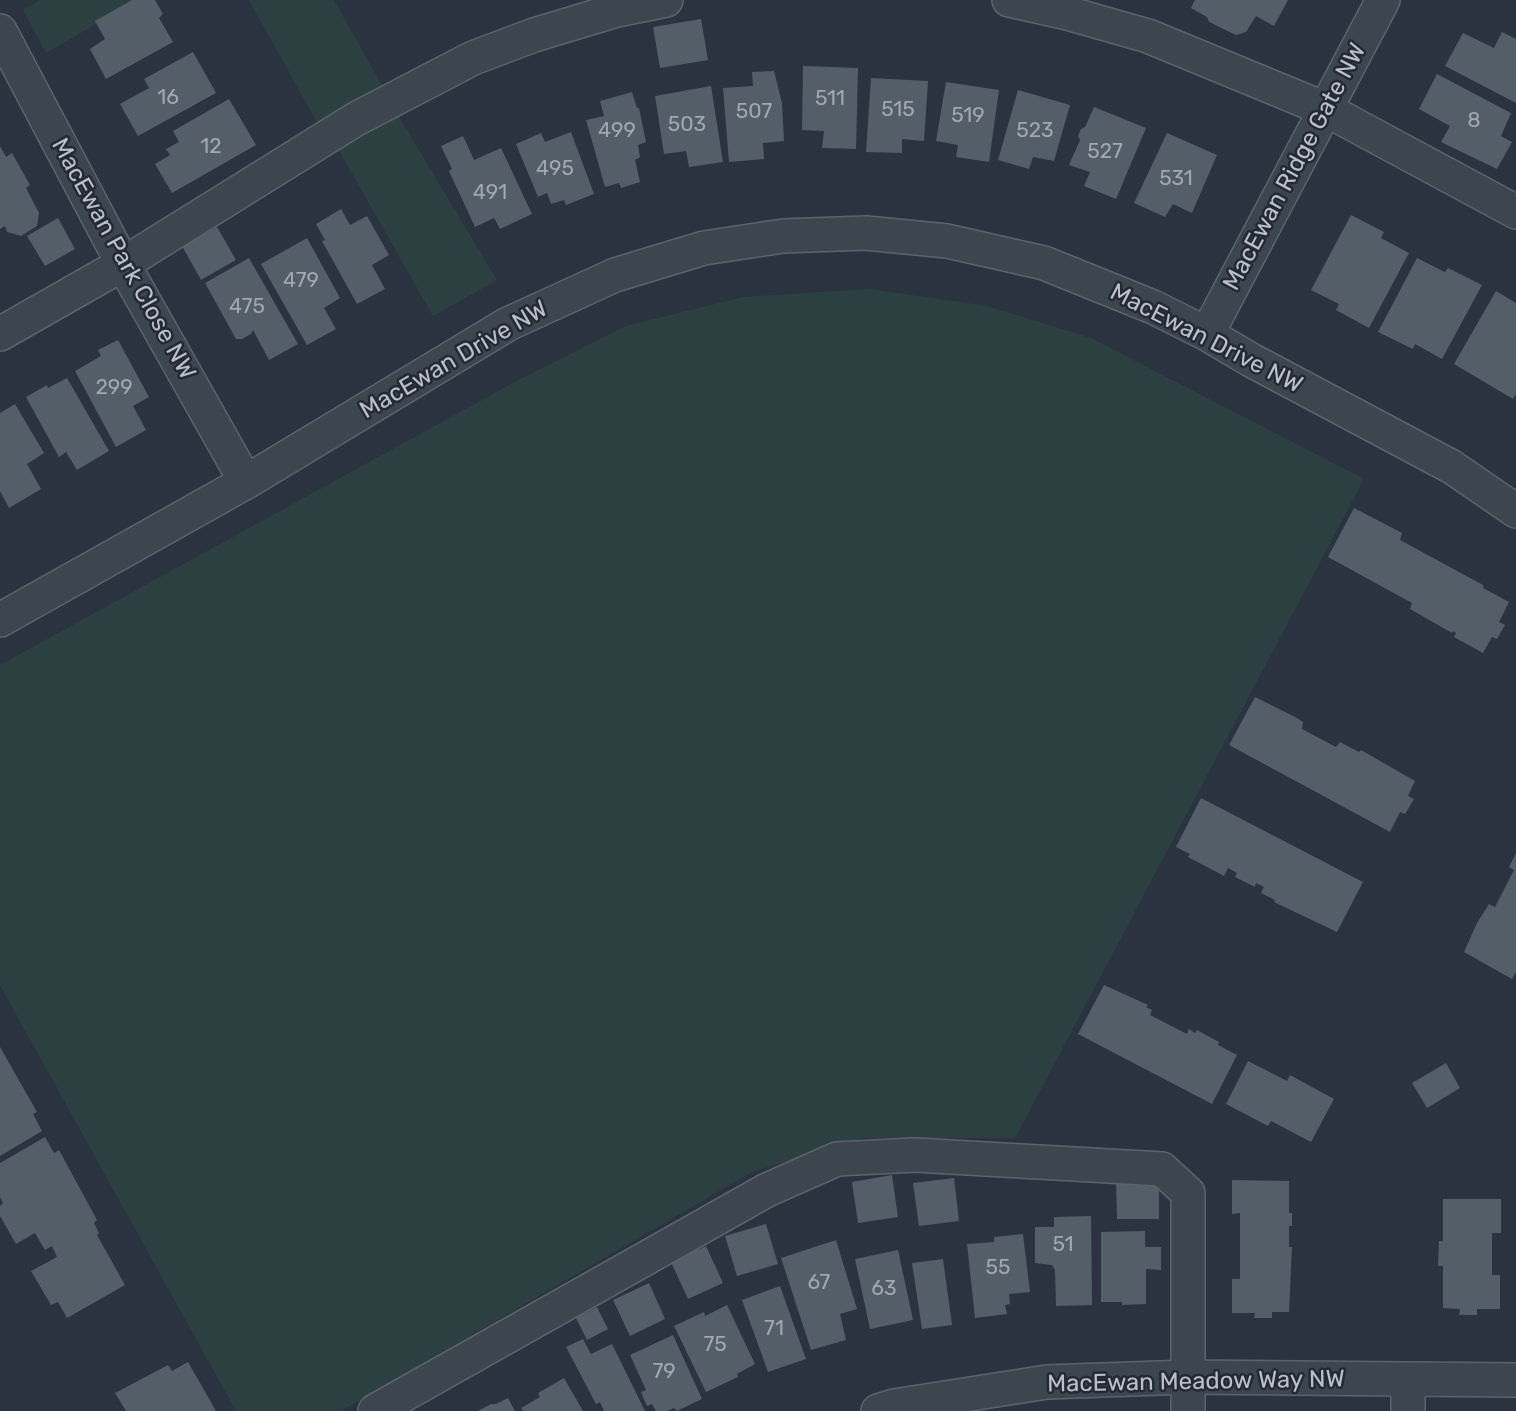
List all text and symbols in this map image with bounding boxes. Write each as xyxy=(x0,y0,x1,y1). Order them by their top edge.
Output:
street label: MacEwan Ridge Gate NW xyxy=(1218,38,1372,296)
house number: 16 xyxy=(157,85,179,111)
house number: 511 xyxy=(815,86,845,112)
house number: 515 xyxy=(881,97,915,123)
house number: 507 xyxy=(736,99,772,125)
house number: 519 xyxy=(951,103,985,129)
house number: 8 xyxy=(1467,108,1481,134)
house number: 503 xyxy=(668,112,706,138)
house number: 499 xyxy=(598,118,636,144)
house number: 523 xyxy=(1016,118,1054,144)
street label: MacEwan Park Close NW xyxy=(45,133,201,385)
house number: 12 xyxy=(200,134,222,160)
house number: 527 xyxy=(1087,139,1123,165)
house number: 495 xyxy=(536,156,574,182)
house number: 531 xyxy=(1159,166,1193,192)
house number: 491 xyxy=(473,180,507,206)
house number: 479 xyxy=(283,268,319,294)
street label: MacEwan Drive NW xyxy=(1105,278,1307,400)
house number: 475 xyxy=(229,294,265,320)
street label: MacEwan Drive NW xyxy=(355,295,553,425)
house number: 299 xyxy=(95,375,133,401)
house number: 51 xyxy=(1052,1232,1074,1258)
house number: 55 xyxy=(986,1255,1010,1281)
house number: 67 xyxy=(808,1270,830,1296)
house number: 63 xyxy=(871,1276,897,1302)
house number: 71 xyxy=(764,1316,784,1342)
house number: 75 xyxy=(703,1332,727,1358)
house number: 79 xyxy=(652,1359,676,1385)
street label: MacEwan Meadow Way NW xyxy=(1047,1365,1345,1399)

